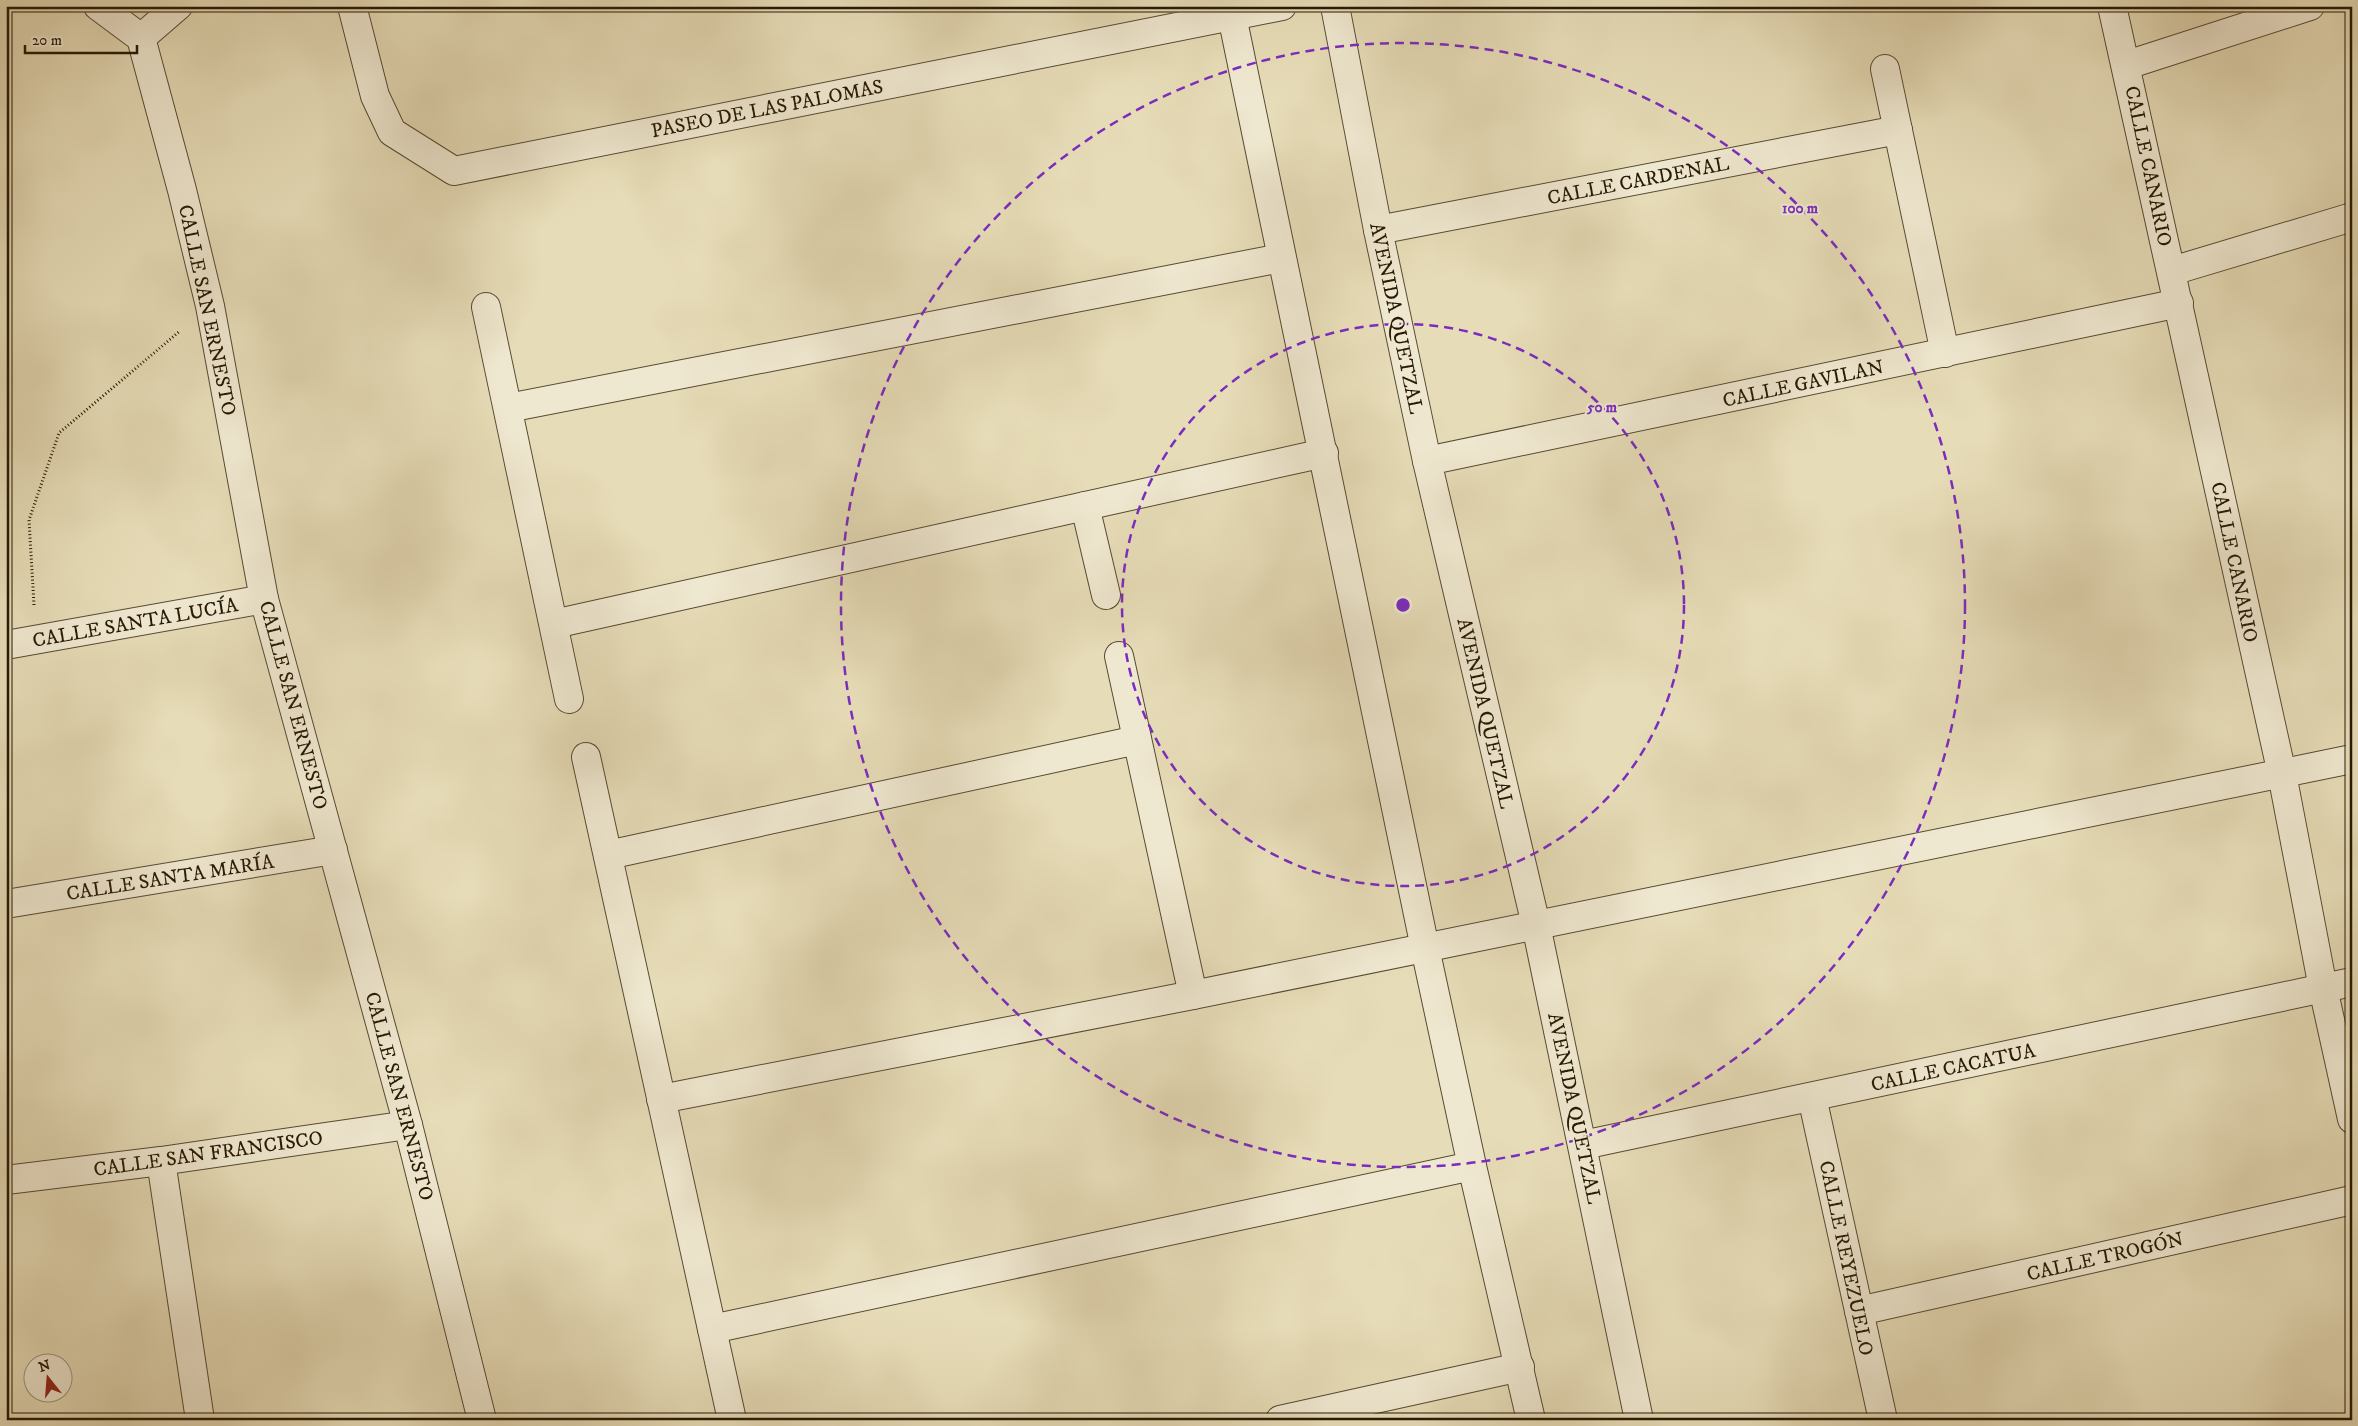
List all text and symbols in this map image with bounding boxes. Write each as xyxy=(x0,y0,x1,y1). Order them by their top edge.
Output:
scale bar xyxy=(25,22,138,54)
text: 20 m xyxy=(32,31,62,50)
street label: PASEO DE LAS PALOMAS xyxy=(649,75,885,144)
street label: CALLE CANARIO xyxy=(2118,84,2177,249)
street label: CALLE CARDENAL xyxy=(1545,151,1732,211)
text: 100 m xyxy=(1782,199,1819,218)
street label: CALLE SAN ERNESTO xyxy=(172,203,241,418)
street label: AVENIDA QUETZAL xyxy=(1363,220,1428,417)
street label: CALLE GAVILAN xyxy=(1720,355,1886,414)
text: 50 m xyxy=(1586,398,1618,417)
street label: CALLE CANARIO xyxy=(2204,480,2263,645)
street label: CALLE SANTA LUCÍA xyxy=(30,592,240,654)
centre of rings xyxy=(1394,596,1412,614)
street label: CALLE SAN ERNESTO xyxy=(253,598,332,813)
street label: AVENIDA QUETZAL xyxy=(1450,616,1519,812)
street label: CALLE SANTA MARÍA xyxy=(64,849,276,907)
street label: CALLE SAN ERNESTO xyxy=(359,989,438,1204)
street label: AVENIDA QUETZAL xyxy=(1541,1010,1606,1207)
street label: CALLE CACATUA xyxy=(1869,1039,2038,1098)
street label: CALLE SAN FRANCISCO xyxy=(92,1126,324,1183)
street label: CALLE REYEZUELO xyxy=(1813,1158,1878,1358)
street label: CALLE TROGÓN xyxy=(2024,1226,2186,1288)
north arrow xyxy=(22,1354,72,1404)
text: N xyxy=(36,1356,53,1377)

